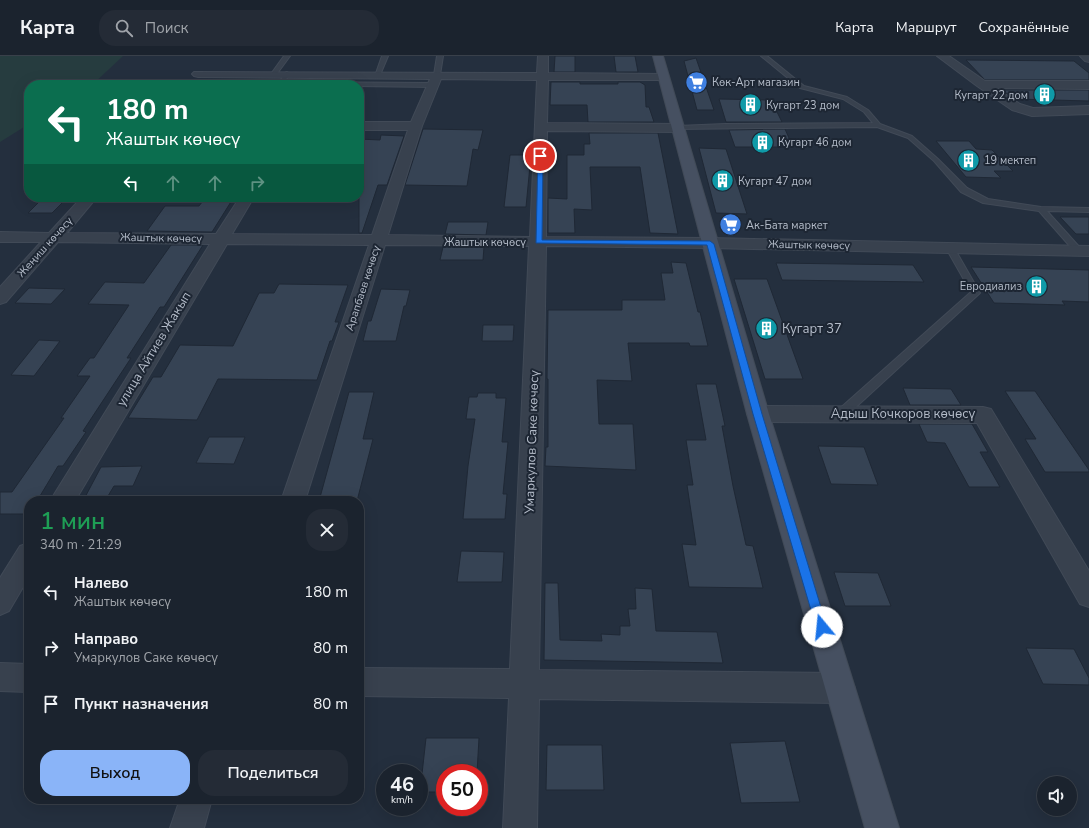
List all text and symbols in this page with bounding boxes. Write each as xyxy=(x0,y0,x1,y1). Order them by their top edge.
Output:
search box xyxy=(99,10,379,46)
text: Карта xyxy=(20,15,75,41)
icon: search xyxy=(113,17,135,39)
text: Поиск xyxy=(145,18,188,38)
text: Карта xyxy=(835,18,874,37)
text: Маршрут xyxy=(896,18,957,37)
text: Сохранённые xyxy=(979,18,1069,37)
supermarket icon: Көк-Арт магазин xyxy=(684,69,710,95)
place label: Көк-Арт магазин xyxy=(712,75,800,90)
building icon: Кугарт 22 дом xyxy=(1031,82,1057,108)
place label: Кугарт 22 дом xyxy=(954,88,1028,103)
text: 180 m xyxy=(106,91,189,129)
building icon: Кугарт 23 дом xyxy=(737,92,763,118)
icon: left xyxy=(40,96,92,148)
place label: Кугарт 23 дом xyxy=(766,98,840,113)
text: Жаштык көчөсү xyxy=(106,127,240,151)
building icon: Кугарт 46 дом xyxy=(749,129,775,155)
place label: Кугарт 46 дом xyxy=(778,135,852,150)
pin xyxy=(523,139,557,173)
icon: arrive xyxy=(529,145,551,167)
building icon: 19 мектеп xyxy=(955,147,981,173)
place label: 19 мектеп xyxy=(984,153,1036,168)
building icon: Кугарт 47 дом xyxy=(709,168,735,194)
icon: left xyxy=(120,172,142,194)
icon: ahead xyxy=(162,172,184,194)
icon: ahead xyxy=(204,172,226,194)
icon: right xyxy=(246,172,268,194)
place label: Кугарт 47 дом xyxy=(738,174,812,189)
supermarket icon: Ак-Бата маркет xyxy=(717,212,743,238)
street label: Жеңиш көчөсү xyxy=(14,213,76,280)
place label: Ак-Бата маркет xyxy=(746,218,828,233)
street label: Жаштык көчөсү xyxy=(120,230,202,246)
street label: Жаштык көчөсү xyxy=(444,235,526,250)
street label: Жаштык көчөсү xyxy=(768,237,850,253)
street label: Арапбаев көчөсү xyxy=(342,243,384,333)
building icon: Евродиализ xyxy=(1024,273,1050,299)
place label: Евродиализ xyxy=(960,279,1022,294)
street label: улица Айтиев Жакып xyxy=(113,288,195,410)
building icon: Кугарт 37 xyxy=(754,316,780,342)
place label: Кугарт 37 xyxy=(782,320,842,338)
street label: Умаркулов Саке көчөсү xyxy=(520,369,544,515)
street label: Адыш Кочкоров көчөсү xyxy=(831,405,976,423)
text: 1 мин xyxy=(40,505,105,537)
button: close xyxy=(306,509,348,551)
text: 340 m · 21:29 xyxy=(40,536,122,554)
text: Налево xyxy=(74,573,129,593)
icon: left xyxy=(40,581,62,603)
text: 180 m xyxy=(304,582,348,602)
text: Жаштык көчөсү xyxy=(74,593,171,611)
position arrow xyxy=(801,606,843,648)
text: Направо xyxy=(74,629,138,649)
icon: right xyxy=(40,637,62,659)
text: 80 m xyxy=(313,638,348,658)
text: Умаркулов Саке көчөсү xyxy=(74,649,218,667)
icon: arrive xyxy=(40,693,62,715)
text: Пункт назначения xyxy=(74,694,209,714)
text: 80 m xyxy=(313,694,348,714)
button: Выход xyxy=(40,750,190,796)
button: Поделиться xyxy=(198,750,348,796)
speed limit sign: 50 xyxy=(436,764,488,816)
text: 46 xyxy=(390,771,414,798)
map controls xyxy=(1037,776,1077,816)
button: sound xyxy=(1037,776,1077,816)
text: km/h xyxy=(391,793,413,807)

